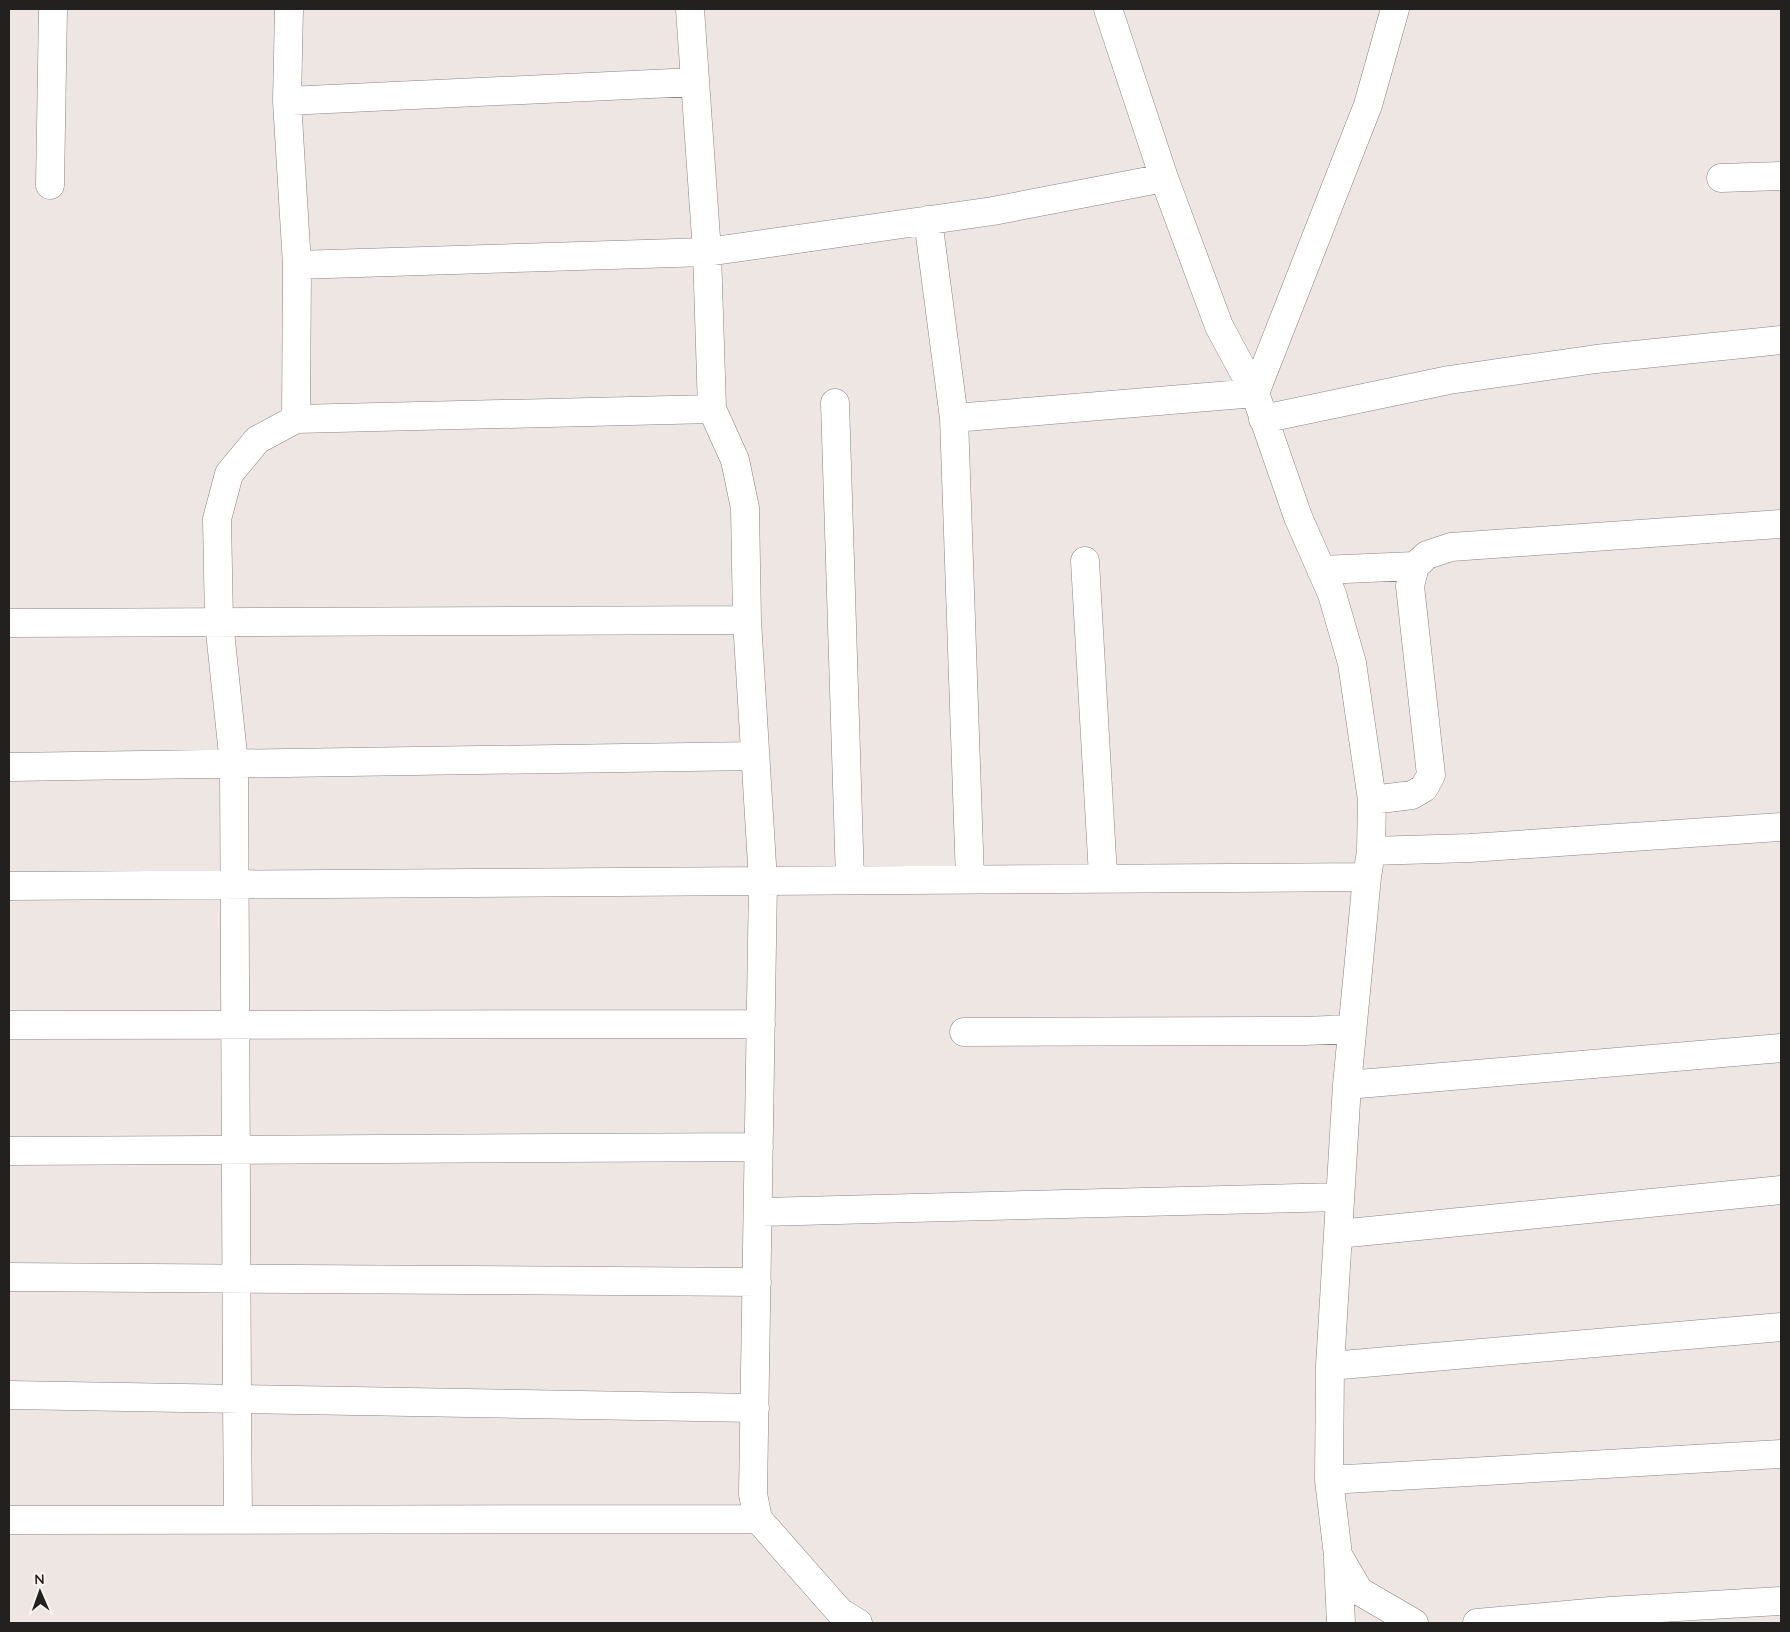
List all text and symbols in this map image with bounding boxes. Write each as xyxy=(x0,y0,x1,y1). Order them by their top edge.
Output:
north arrow xyxy=(15,1567,65,1617)
text: N xyxy=(34,1570,45,1588)

